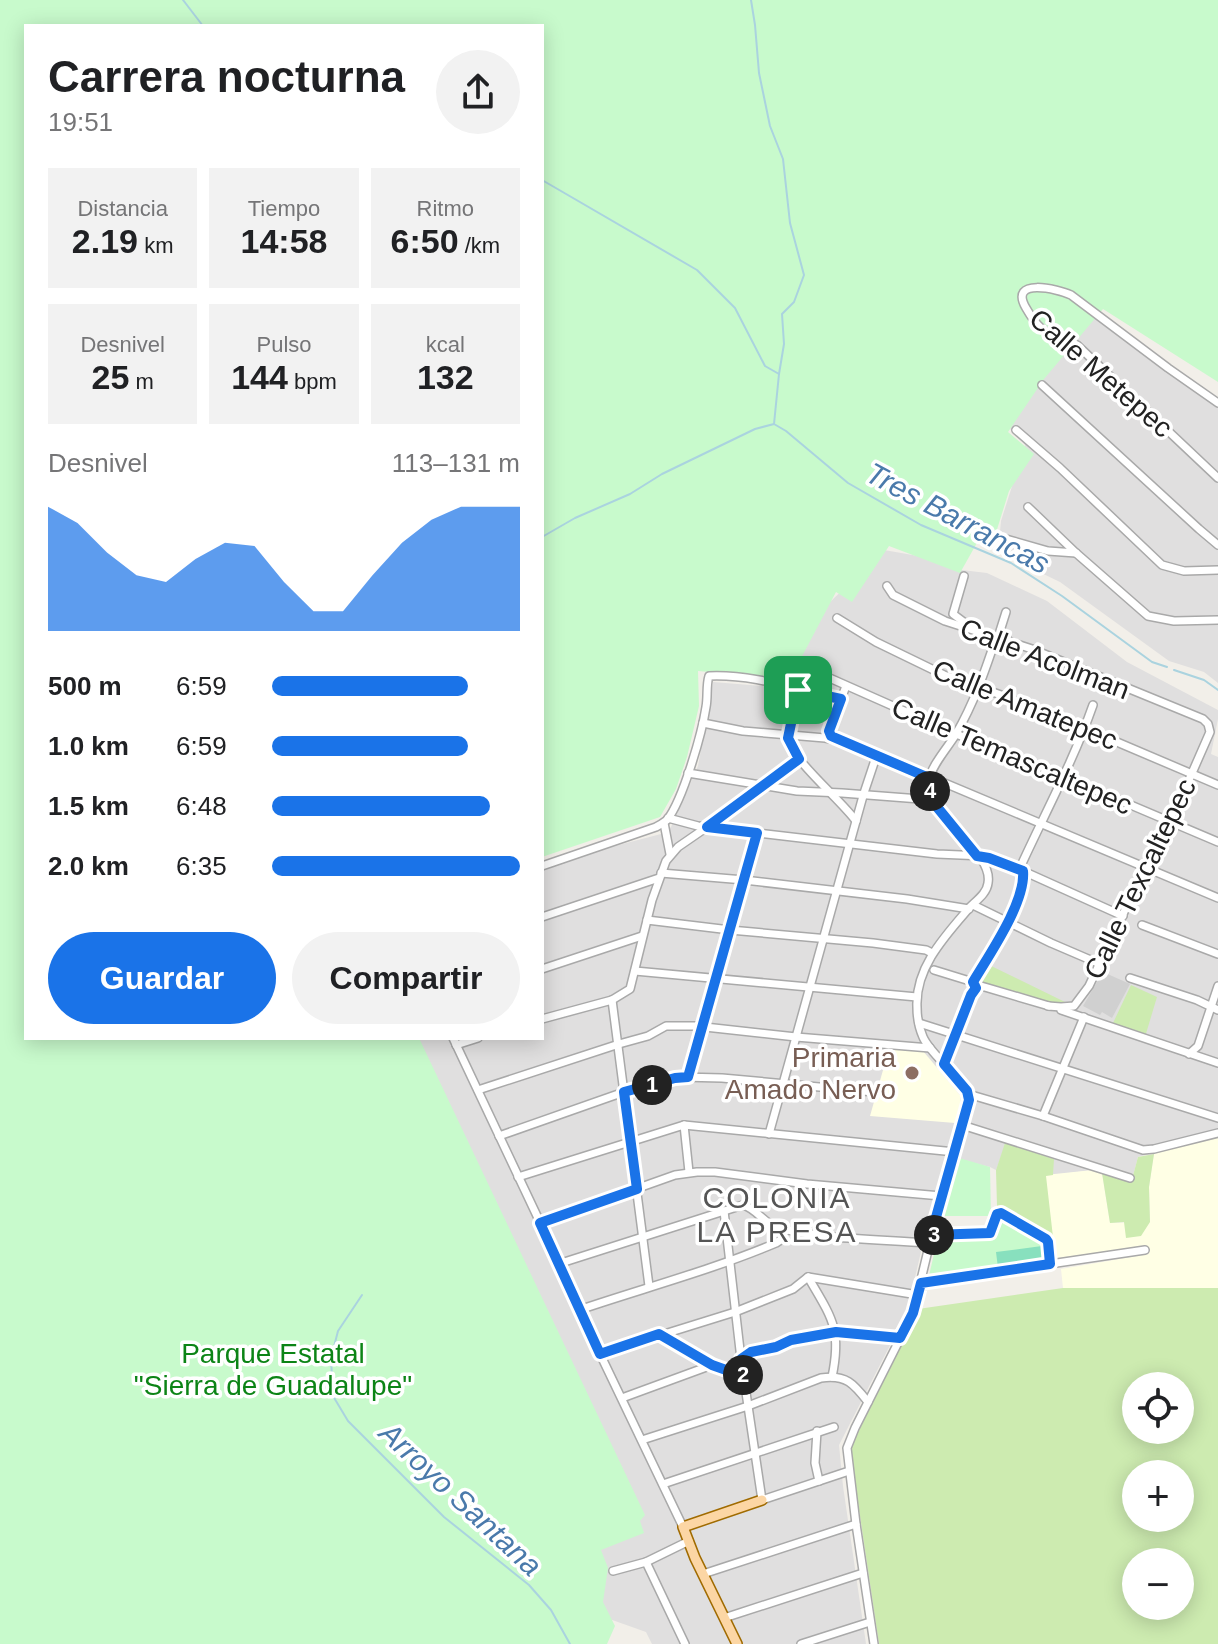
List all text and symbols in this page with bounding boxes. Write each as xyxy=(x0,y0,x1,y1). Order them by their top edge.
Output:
button: share xyxy=(436,50,520,134)
text: Carrera nocturna xyxy=(48,52,405,101)
text: 19:51 xyxy=(48,107,113,137)
text: Distancia xyxy=(77,196,168,221)
text: Tiempo xyxy=(248,196,320,221)
text: Ritmo xyxy=(417,196,474,221)
text: 2.19 xyxy=(72,222,138,260)
text: 14:58 xyxy=(241,222,327,260)
text: 6:50 xyxy=(391,222,459,260)
text: km xyxy=(138,233,173,258)
text: /km xyxy=(459,233,500,258)
street label: Calle Metepec xyxy=(1023,303,1179,443)
text: Desnivel xyxy=(80,332,165,357)
text: Pulso xyxy=(256,332,312,357)
text: kcal xyxy=(426,332,465,357)
text: 25 xyxy=(92,358,129,396)
text: 144 xyxy=(231,358,288,396)
text: 132 xyxy=(417,358,474,396)
text: m xyxy=(129,369,154,394)
text: bpm xyxy=(288,369,337,394)
text: Desnivel xyxy=(48,448,148,478)
text: 113–131 m xyxy=(392,448,520,478)
water label: Tres Barrancas xyxy=(861,456,1055,580)
street label: Calle Acolman xyxy=(956,612,1134,706)
street label: Calle Amatepec xyxy=(928,654,1122,756)
pin xyxy=(764,656,832,724)
icon: arrive xyxy=(776,668,820,712)
text: 500 m xyxy=(48,671,122,701)
text: 6:59 xyxy=(176,671,227,701)
street label: Calle Temascaltepec xyxy=(887,691,1137,821)
text: 1.0 km xyxy=(48,731,129,761)
text: 6:59 xyxy=(176,731,227,761)
pin: 4 xyxy=(910,771,950,811)
street label: Calle Texcaltepec xyxy=(1078,774,1202,984)
text: 4 xyxy=(924,778,936,803)
text: 1.5 km xyxy=(48,791,129,821)
text: 6:48 xyxy=(176,791,227,821)
text: 2.0 km xyxy=(48,851,129,881)
text: 6:35 xyxy=(176,851,227,881)
button: Guardar xyxy=(48,932,276,1024)
button: Compartir xyxy=(292,932,520,1024)
place label: Primaria Amado Nervo xyxy=(725,1042,896,1105)
marker: Primaria Amado Nervo xyxy=(903,1064,921,1082)
pin: 1 xyxy=(632,1065,672,1105)
text: 1 xyxy=(646,1072,658,1097)
district label: COLONIA LA PRESA xyxy=(696,1181,858,1248)
pin: 3 xyxy=(914,1215,954,1255)
text: 3 xyxy=(928,1222,940,1247)
park label: Parque Estatal "Sierra de Guadalupe" xyxy=(134,1338,412,1401)
pin: 2 xyxy=(723,1355,763,1395)
text: 2 xyxy=(737,1362,749,1387)
map controls xyxy=(1122,1372,1194,1620)
button: locate xyxy=(1122,1372,1194,1444)
water label: Arroyo Santana xyxy=(372,1414,548,1582)
button: + xyxy=(1122,1460,1194,1532)
button: − xyxy=(1122,1548,1194,1620)

